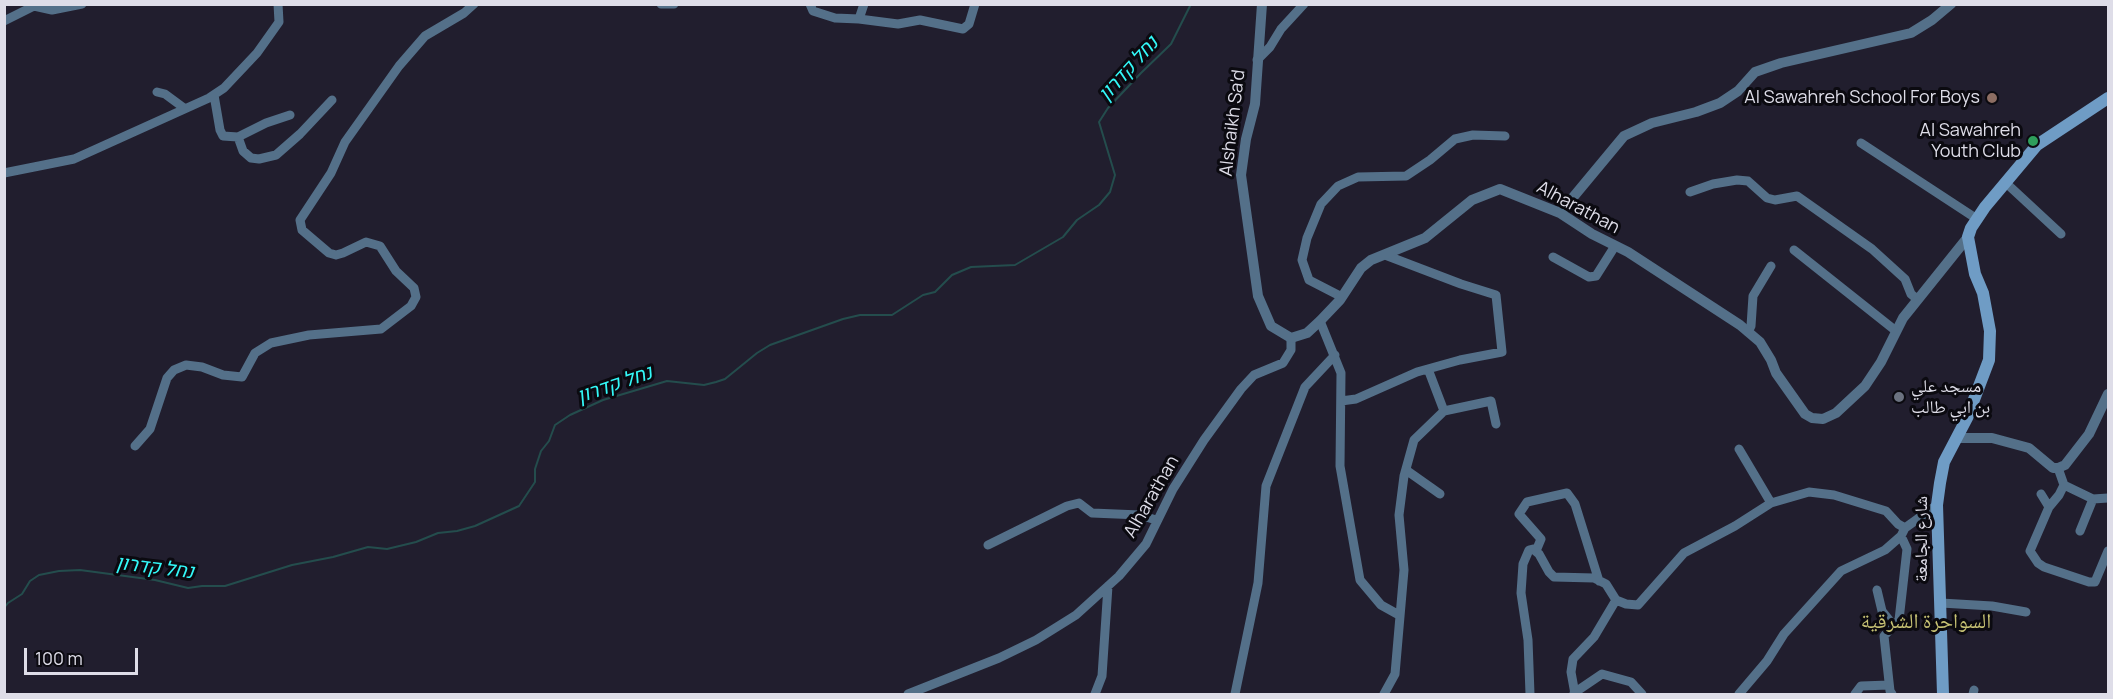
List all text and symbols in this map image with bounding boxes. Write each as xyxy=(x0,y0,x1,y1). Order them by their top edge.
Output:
water label: נחל קדרון xyxy=(1094,32,1164,106)
street label: Alshaikh Sa'd xyxy=(1216,69,1250,177)
place label: Al Sawahreh School For Boys xyxy=(1744,87,1980,109)
marker: Al Sawahreh School For Boys xyxy=(1985,91,1999,105)
place label: Al Sawahreh Youth Club xyxy=(1920,120,2021,162)
marker: Al Sawahreh Youth Club xyxy=(2026,134,2040,148)
street label: Alharathan xyxy=(1533,177,1623,239)
water label: נחל קדרון xyxy=(574,361,656,409)
place label: مسجد علي بن ابي طالب xyxy=(1911,376,1990,418)
marker: مسجد علي بن ابي طالب xyxy=(1892,390,1906,404)
street label: Alharathan xyxy=(1120,452,1184,542)
street label: شارع الجامعة xyxy=(1911,496,1933,582)
water label: נחל קדרון xyxy=(115,551,195,585)
district label: السواحرة الشرقية xyxy=(1861,609,1991,635)
scale bar xyxy=(27,636,141,674)
text: 100 m xyxy=(35,646,83,670)

